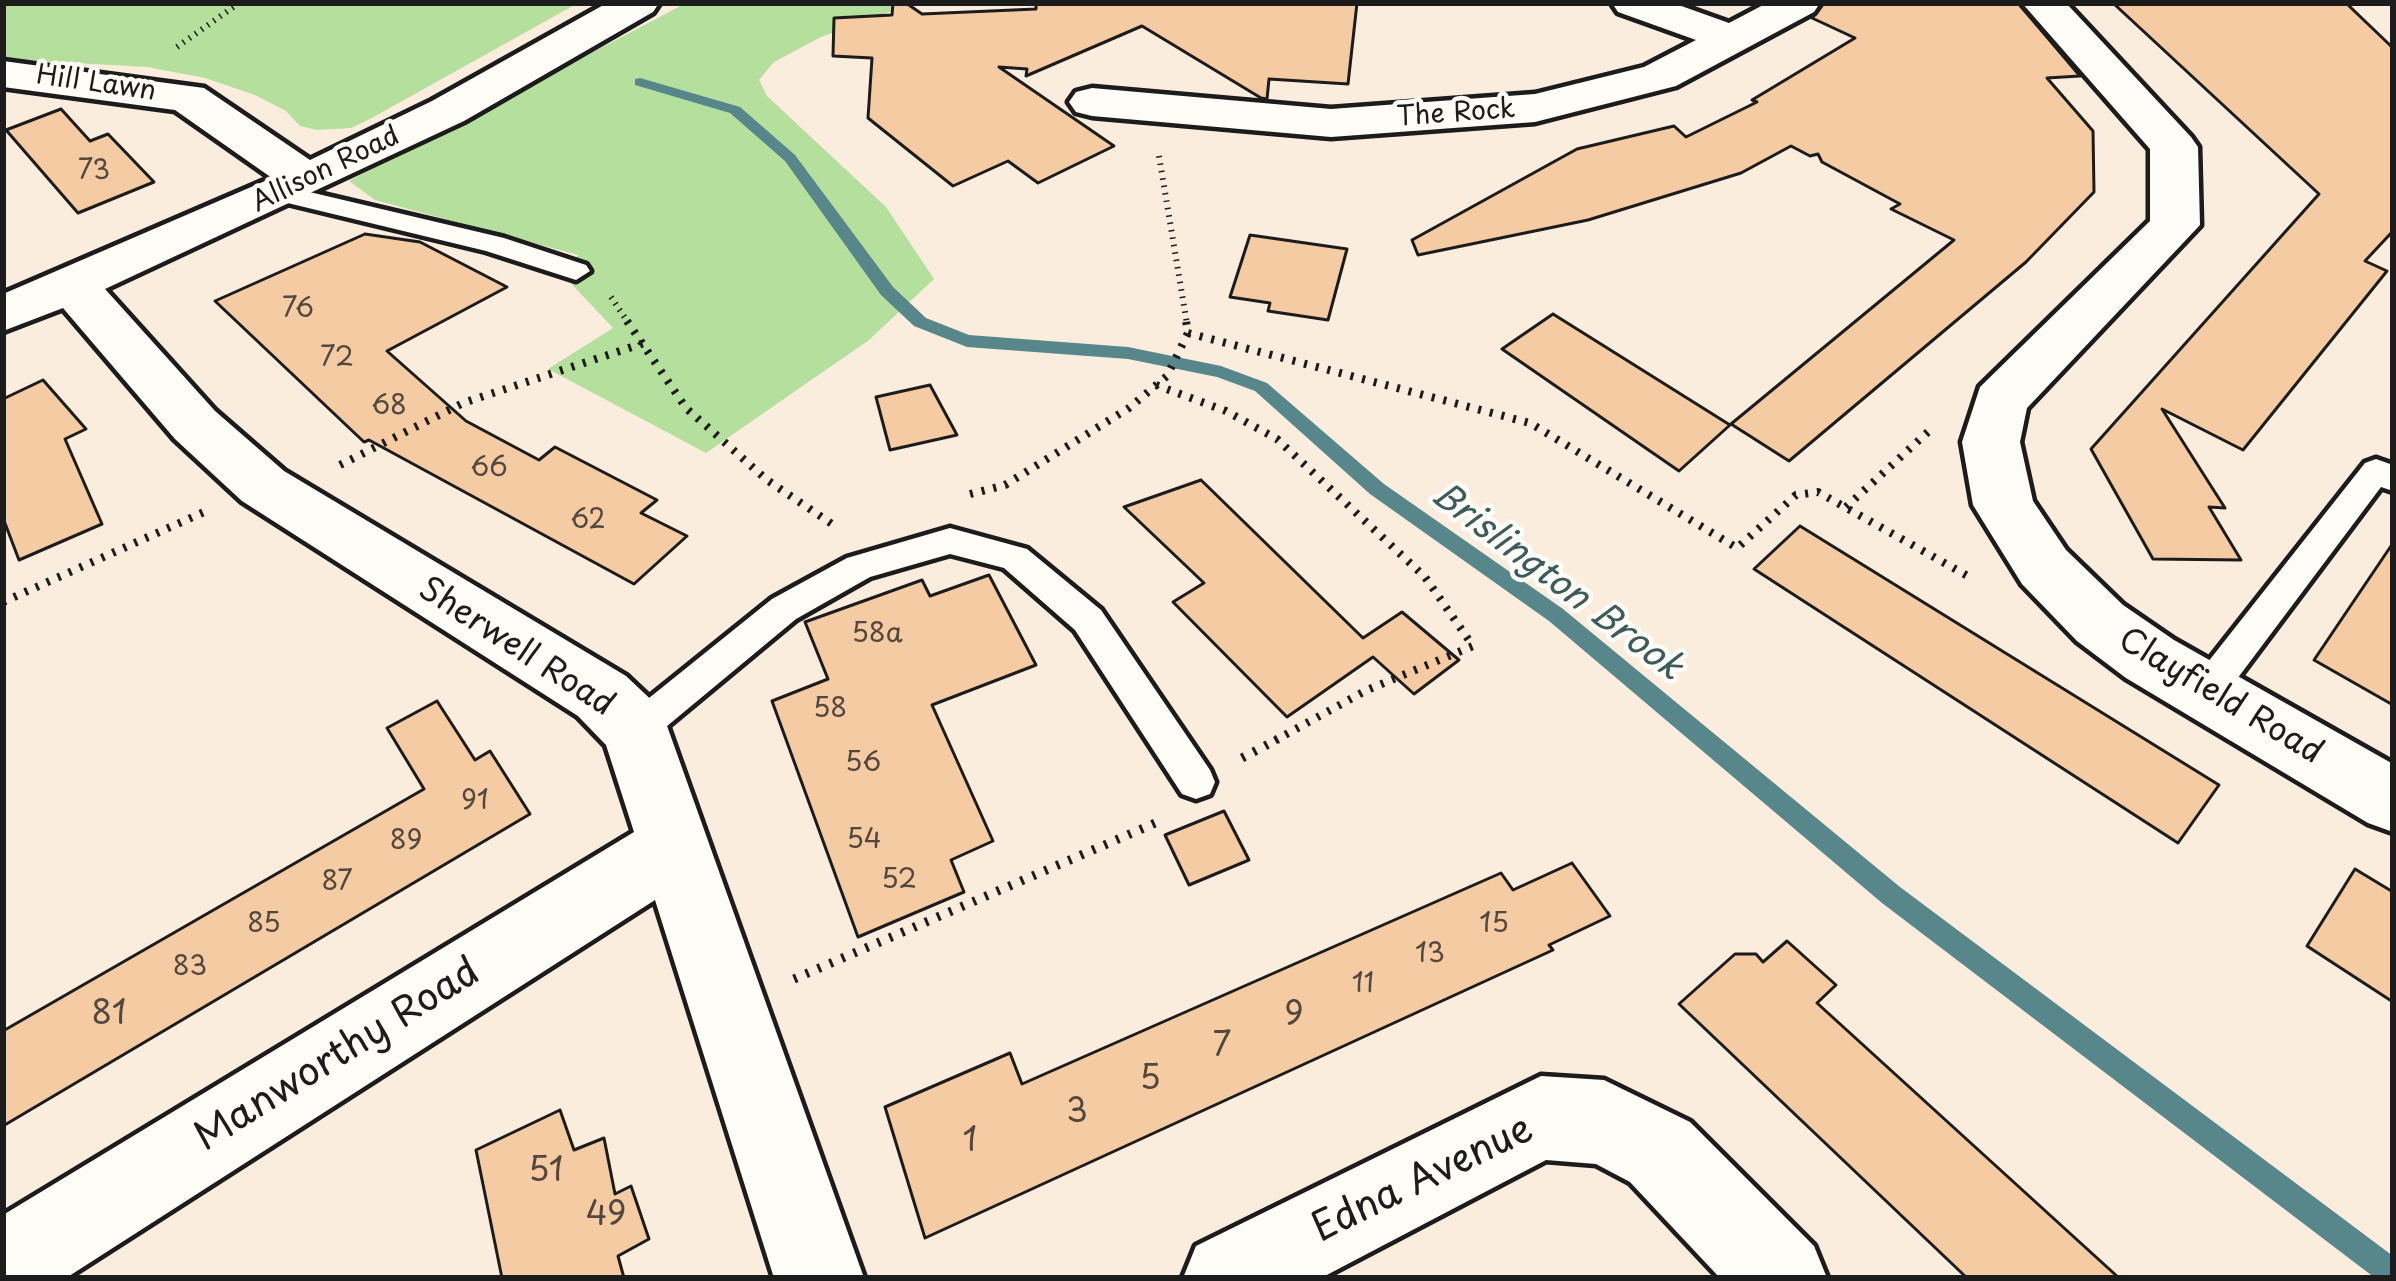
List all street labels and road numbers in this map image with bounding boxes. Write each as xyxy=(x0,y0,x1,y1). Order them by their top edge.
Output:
street label: Hill Lawn xyxy=(34,60,158,108)
street label: The Rock xyxy=(1396,94,1516,134)
street label: Allison Road xyxy=(247,120,405,220)
street label: Sherwell Road xyxy=(411,570,621,726)
street label: Clayfield Road xyxy=(2111,620,2329,774)
street label: Manworthy Road xyxy=(187,950,489,1162)
street label: Edna Avenue xyxy=(1305,1106,1541,1254)

